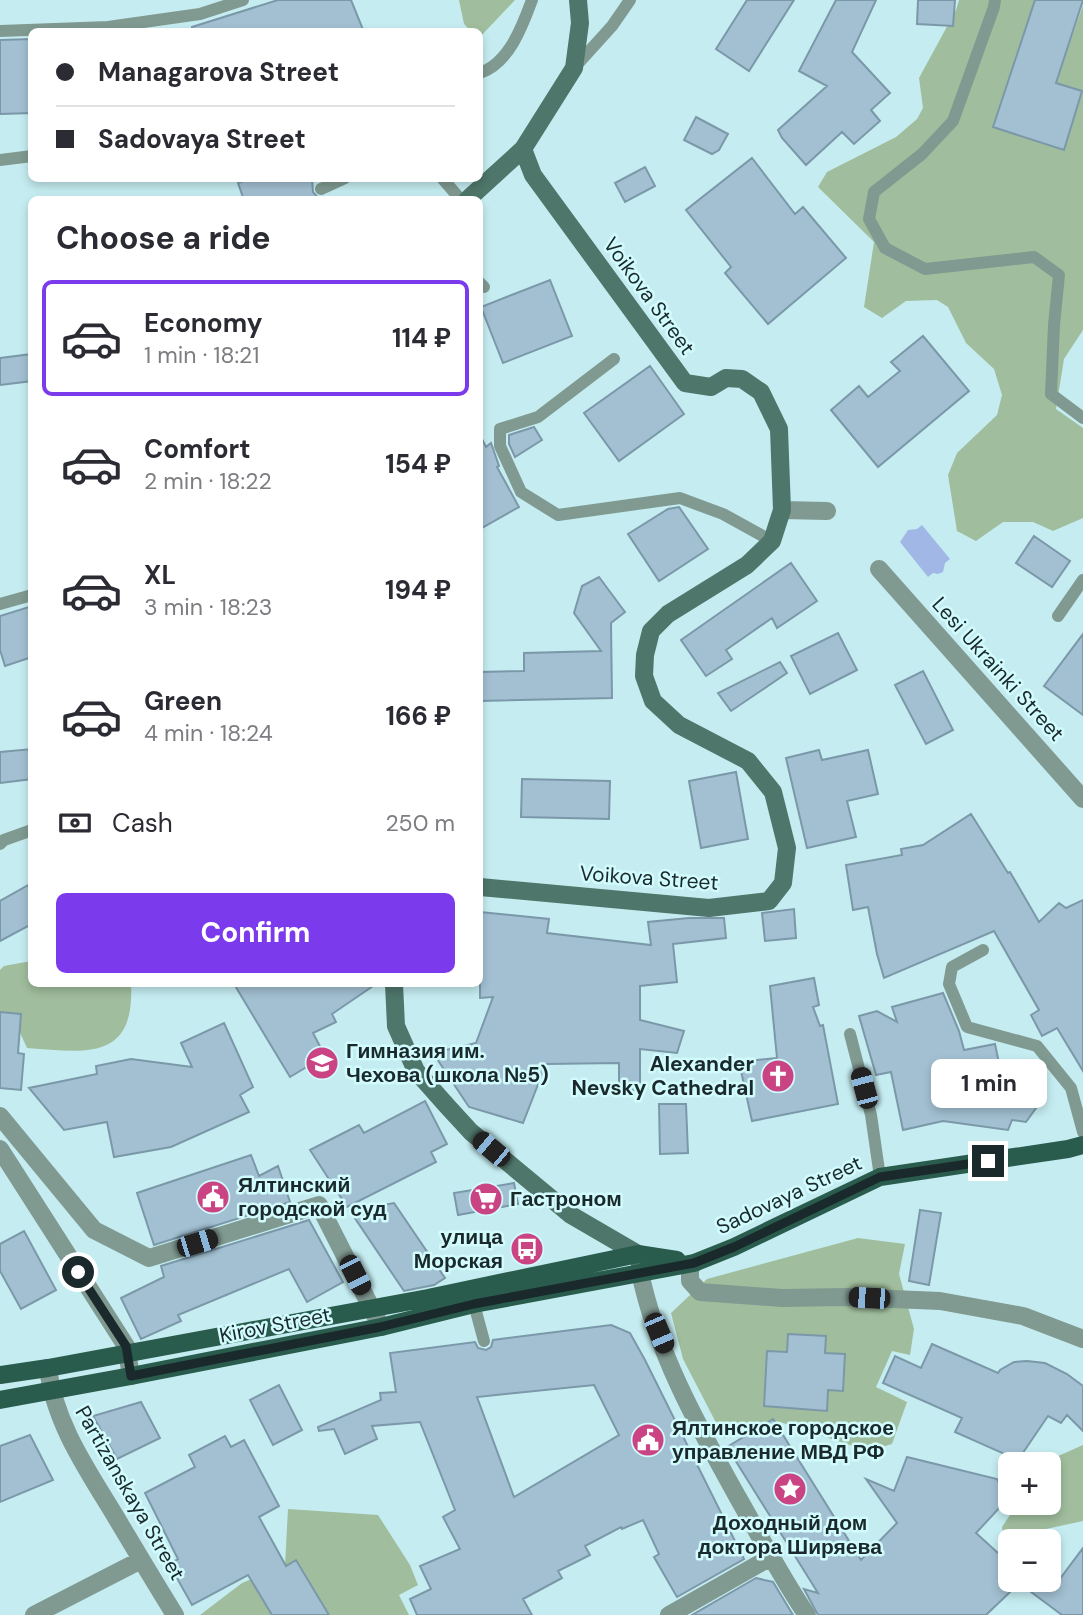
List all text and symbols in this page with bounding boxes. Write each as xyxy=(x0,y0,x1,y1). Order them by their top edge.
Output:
text: Managarova Street xyxy=(98,55,339,89)
text: Sadovaya Street xyxy=(98,122,306,156)
text: Choose a ride xyxy=(56,217,271,259)
street label: Voikova Street xyxy=(597,232,701,360)
text: Economy xyxy=(144,306,262,340)
icon: car xyxy=(60,307,123,370)
text: 114 ₽ xyxy=(392,321,451,355)
text: 1 min · 18:21 xyxy=(144,340,260,370)
text: Comfort xyxy=(144,432,250,466)
icon: car xyxy=(60,433,123,496)
text: 154 ₽ xyxy=(385,447,451,481)
text: 2 min · 18:22 xyxy=(144,466,272,496)
text: XL xyxy=(144,558,176,592)
icon: car xyxy=(60,559,123,622)
text: 194 ₽ xyxy=(385,573,451,607)
street label: Lesi Ukrainki Street xyxy=(926,591,1070,747)
text: 3 min · 18:23 xyxy=(144,592,272,622)
text: Green xyxy=(144,684,222,718)
icon: car xyxy=(60,685,123,748)
text: 166 ₽ xyxy=(385,699,451,733)
text: 4 min · 18:24 xyxy=(144,718,273,748)
icon: cash xyxy=(56,804,94,842)
text: Cash xyxy=(112,806,173,840)
text: 250 m xyxy=(385,808,455,838)
street label: Voikova Street xyxy=(579,859,719,897)
button: Confirm xyxy=(56,893,455,973)
place label: Гимназия им. Чехова (школа №5) xyxy=(346,1037,549,1089)
school or university icon: Гимназия им. Чехова (школа №5) xyxy=(303,1044,341,1082)
place label: Alexander Nevsky Cathedral xyxy=(571,1050,754,1102)
church icon: Alexander Nevsky Cathedral xyxy=(759,1057,797,1095)
callout: 1 min xyxy=(930,1060,1046,1108)
car xyxy=(849,1065,880,1111)
text: 1 min xyxy=(961,1068,1017,1098)
car xyxy=(469,1127,514,1171)
route end xyxy=(972,1145,1004,1177)
street label: Sadovaya Street xyxy=(712,1149,866,1241)
place label: Ялтинский городской суд xyxy=(238,1171,386,1223)
public building icon: Ялтинский городской суд xyxy=(194,1178,232,1216)
supermarket icon: Гастроном xyxy=(467,1180,505,1218)
place label: Гастроном xyxy=(510,1185,622,1213)
place label: улица Морская xyxy=(414,1223,503,1275)
car xyxy=(174,1227,221,1259)
bus stop icon: улица Морская xyxy=(508,1230,546,1268)
car xyxy=(337,1252,374,1298)
route start xyxy=(62,1256,94,1288)
car xyxy=(848,1286,891,1310)
street label: Kirov Street xyxy=(217,1300,333,1350)
car xyxy=(642,1310,677,1356)
street label: Partizanskaya Street xyxy=(69,1401,191,1585)
place label: Ялтинское городское управление МВД РФ xyxy=(672,1414,894,1466)
public building icon: Ялтинское городское управление МВД РФ xyxy=(629,1421,667,1459)
map controls xyxy=(998,1452,1061,1592)
button: + xyxy=(998,1452,1061,1515)
place icon: Доходный дом доктора Ширяева xyxy=(771,1470,809,1508)
place label: Доходный дом доктора Ширяева xyxy=(698,1509,882,1561)
button: − xyxy=(998,1529,1061,1592)

